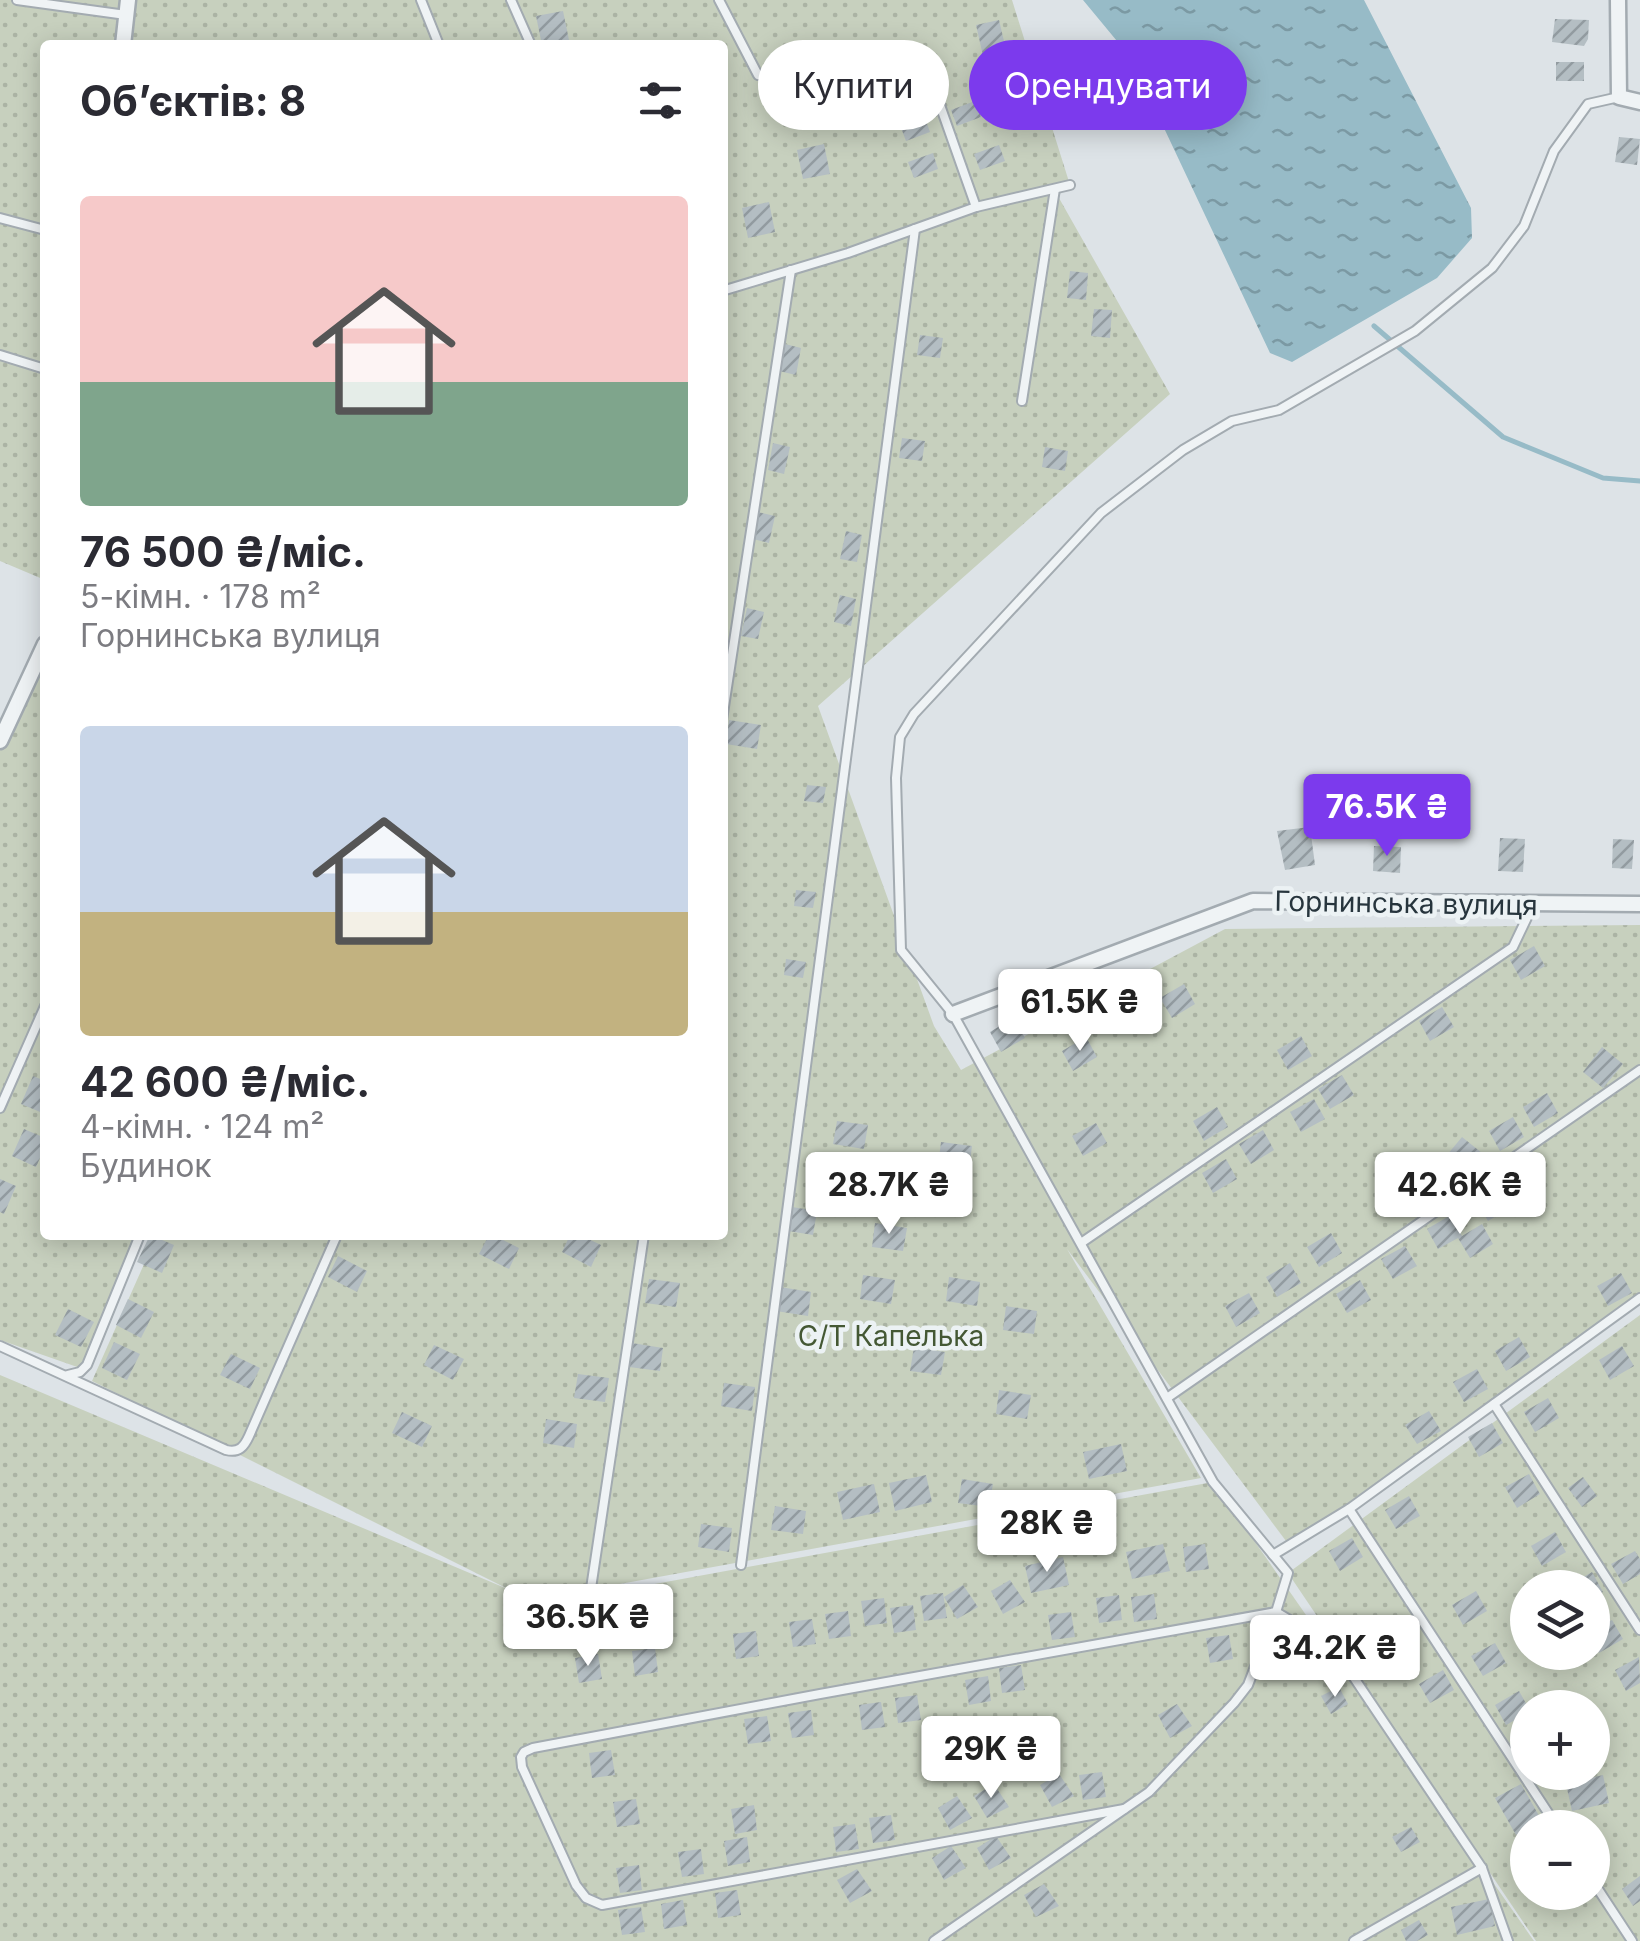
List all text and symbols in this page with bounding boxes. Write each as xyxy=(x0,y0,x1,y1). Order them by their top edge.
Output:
chip: Купити xyxy=(758,40,949,130)
chip: Орендувати xyxy=(969,40,1247,130)
icon: filters xyxy=(633,73,688,128)
text: Об’єктів: 8 xyxy=(80,75,306,126)
icon: home xyxy=(294,261,474,441)
text: 76 500 ₴/міс. xyxy=(80,526,366,577)
text: 5-кімн. · 178 m² xyxy=(80,577,321,616)
text: Горнинська вулиця xyxy=(80,616,381,655)
pin: 76.5K ₴ xyxy=(1295,774,1479,859)
text: 76.5K ₴ xyxy=(1325,787,1449,826)
icon: home xyxy=(294,791,474,971)
street label: Горнинська вулиця xyxy=(1274,884,1538,922)
pin: 61.5K ₴ xyxy=(988,969,1172,1054)
text: 61.5K ₴ xyxy=(1020,982,1140,1021)
text: 42 600 ₴/міс. xyxy=(80,1056,370,1107)
text: 4-кімн. · 124 m² xyxy=(80,1107,324,1146)
text: Будинок xyxy=(80,1146,212,1185)
pin: 28.7K ₴ xyxy=(797,1152,981,1237)
pin: 42.6K ₴ xyxy=(1368,1152,1552,1237)
text: 28.7K ₴ xyxy=(827,1165,951,1204)
text: 42.6K ₴ xyxy=(1397,1165,1523,1204)
park label: С/Т Капелька xyxy=(798,1319,984,1353)
pin: 28K ₴ xyxy=(977,1490,1117,1575)
text: 28K ₴ xyxy=(999,1503,1095,1542)
map controls xyxy=(1510,1570,1610,1910)
button: layers xyxy=(1510,1570,1610,1670)
pin: 36.5K ₴ xyxy=(496,1584,680,1669)
text: 36.5K ₴ xyxy=(525,1597,651,1636)
pin: 34.2K ₴ xyxy=(1243,1615,1427,1700)
text: 34.2K ₴ xyxy=(1272,1628,1398,1667)
button: + xyxy=(1510,1690,1610,1790)
pin: 29K ₴ xyxy=(921,1716,1061,1801)
text: 29K ₴ xyxy=(943,1729,1039,1768)
button: − xyxy=(1510,1810,1610,1910)

